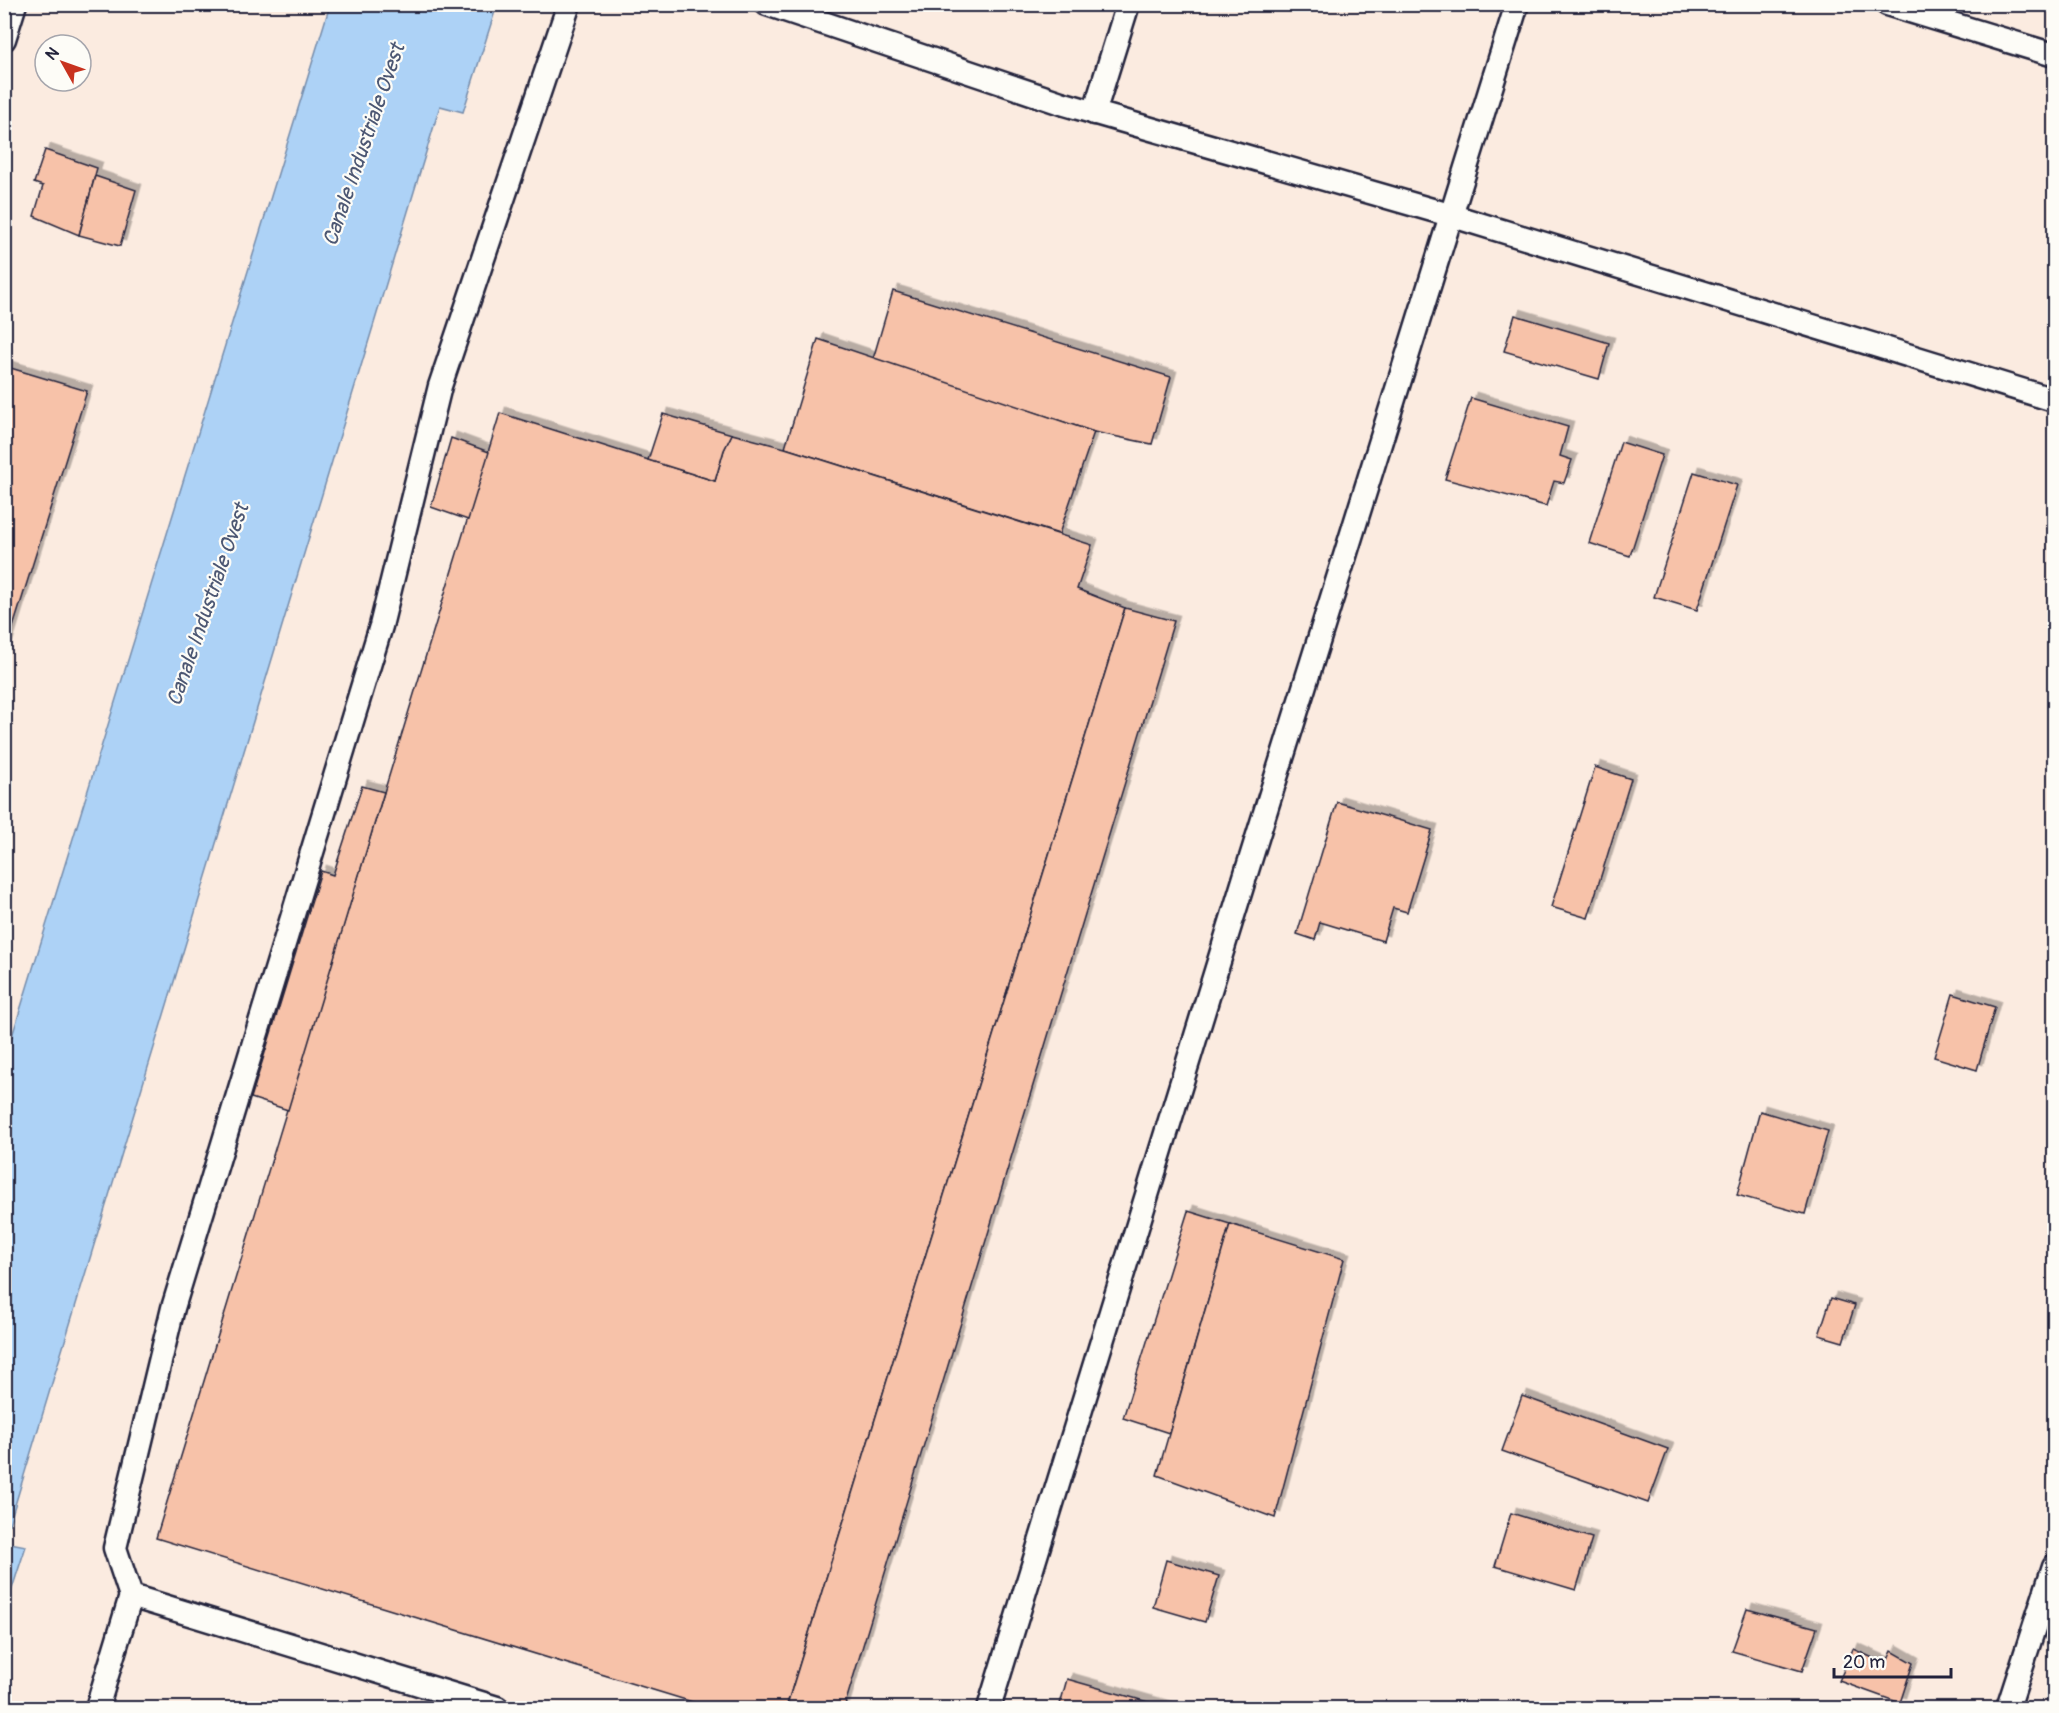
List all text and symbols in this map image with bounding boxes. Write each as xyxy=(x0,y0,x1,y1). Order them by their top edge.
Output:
north arrow xyxy=(33,33,93,93)
water label: Canale Industriale Ovest xyxy=(317,38,412,250)
text: N xyxy=(41,43,64,65)
water label: Canale Industriale Ovest xyxy=(161,498,256,710)
scale bar xyxy=(1834,1641,1951,1679)
text: 20 m xyxy=(1843,1651,1885,1674)

